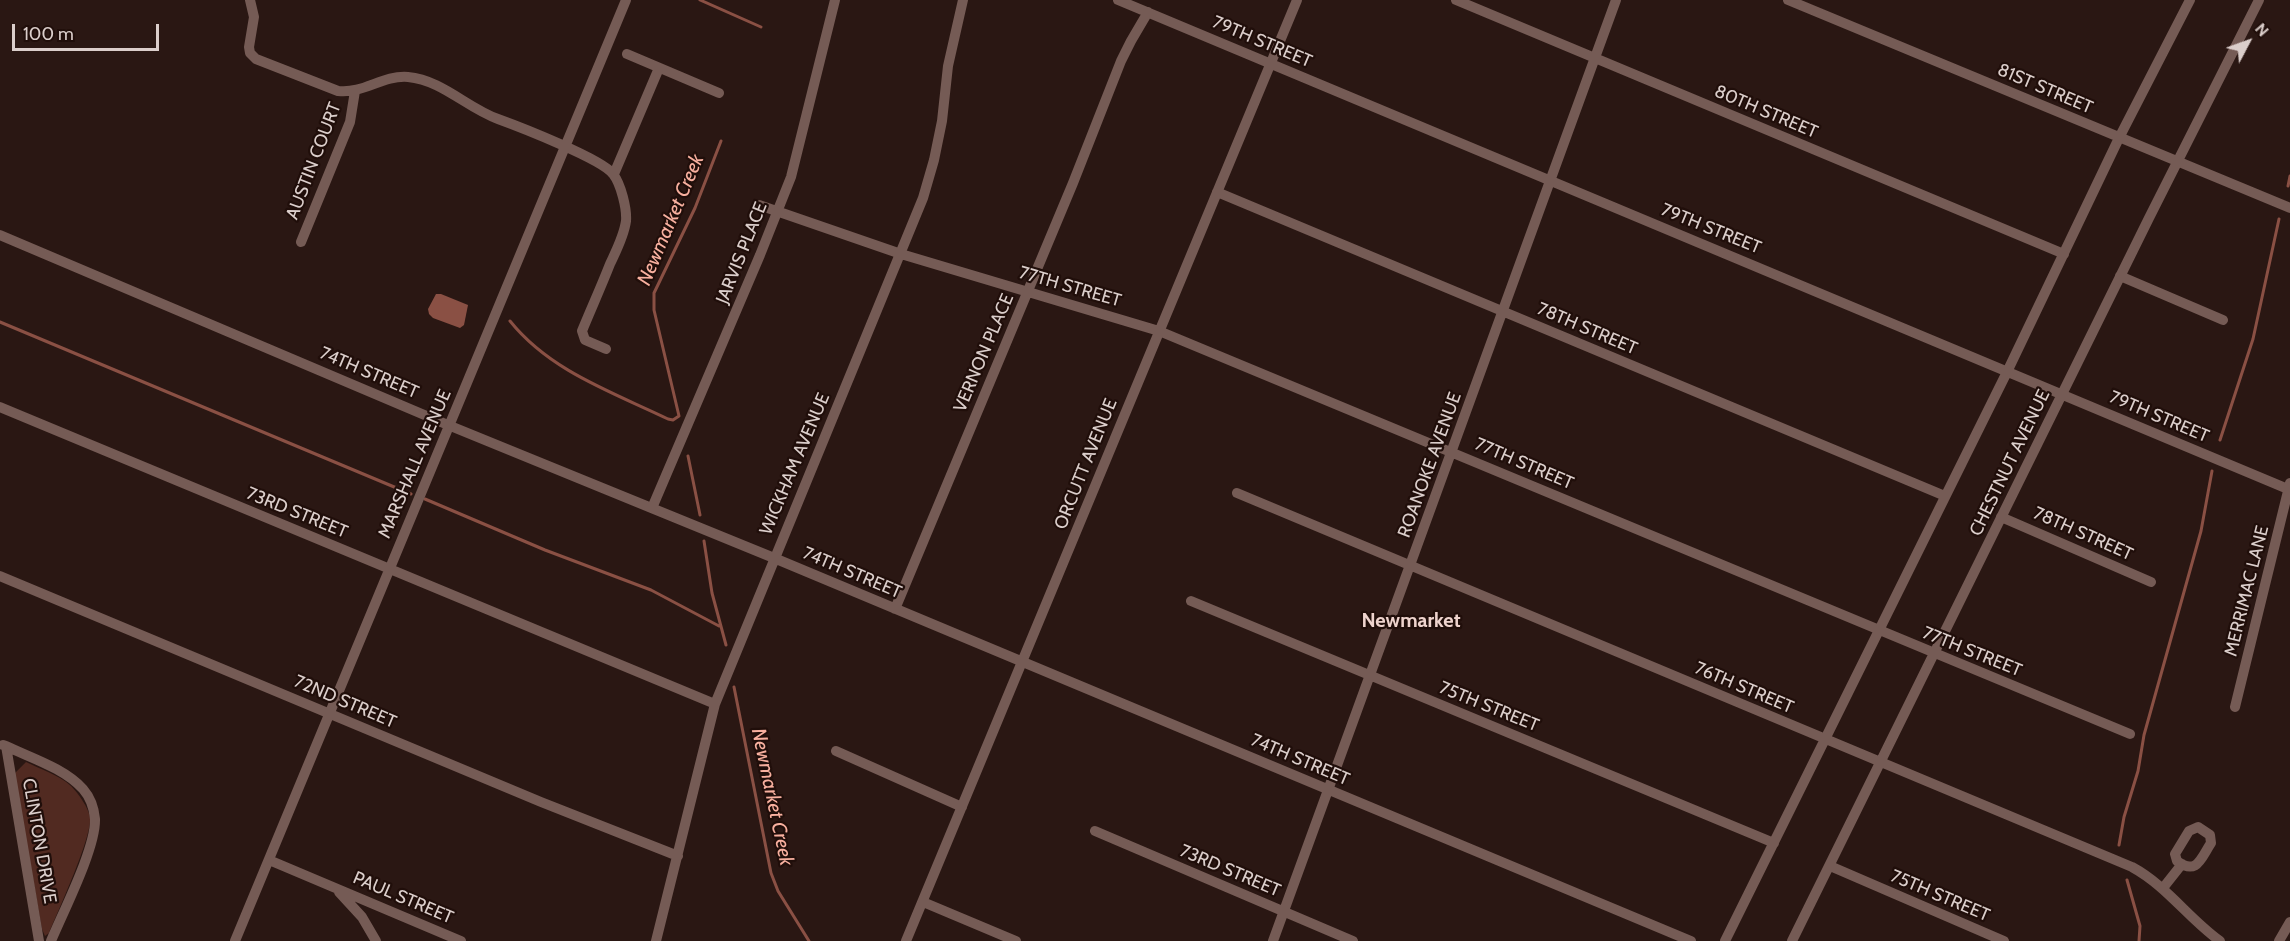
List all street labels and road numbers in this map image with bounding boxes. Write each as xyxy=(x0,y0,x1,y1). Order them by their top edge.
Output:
street label: 79TH STREET xyxy=(1209,11,1315,73)
street label: 81ST STREET xyxy=(1994,59,2096,119)
street label: 80TH STREET xyxy=(1711,81,1821,143)
street label: AUSTIN COURT xyxy=(282,100,346,222)
street label: JARVIS PLACE xyxy=(712,199,772,307)
street label: 79TH STREET xyxy=(1658,199,1764,259)
street label: 77TH STREET xyxy=(1016,262,1124,312)
street label: VERNON PLACE xyxy=(949,291,1019,415)
street label: 78TH STREET xyxy=(1534,298,1640,360)
street label: 74TH STREET xyxy=(316,342,422,404)
street label: MARSHALL AVENUE xyxy=(374,386,456,542)
street label: CHESTNUT AVENUE xyxy=(1965,386,2055,540)
street label: 79TH STREET xyxy=(2106,386,2212,448)
street label: ROANOKE AVENUE xyxy=(1394,389,1466,541)
street label: WICKHAM AVENUE xyxy=(755,390,835,538)
street label: ORCUTT AVENUE xyxy=(1050,396,1122,532)
street label: 77TH STREET xyxy=(1471,433,1577,495)
street label: 73RD STREET xyxy=(243,483,351,543)
street label: 78TH STREET xyxy=(2030,502,2136,566)
street label: MERRIMAC LANE xyxy=(2220,523,2274,659)
street label: 74TH STREET xyxy=(799,542,905,604)
street label: 77TH STREET xyxy=(1919,622,2025,682)
street label: 76TH STREET xyxy=(1691,657,1797,719)
street label: 72ND STREET xyxy=(291,671,399,733)
street label: 75TH STREET xyxy=(1436,677,1542,737)
street label: 74TH STREET xyxy=(1247,729,1353,791)
street label: CLINTON DRIVE xyxy=(17,777,61,905)
street label: 73RD STREET xyxy=(1176,840,1284,902)
street label: 75TH STREET xyxy=(1887,865,1993,927)
street label: PAUL STREET xyxy=(350,867,456,929)

